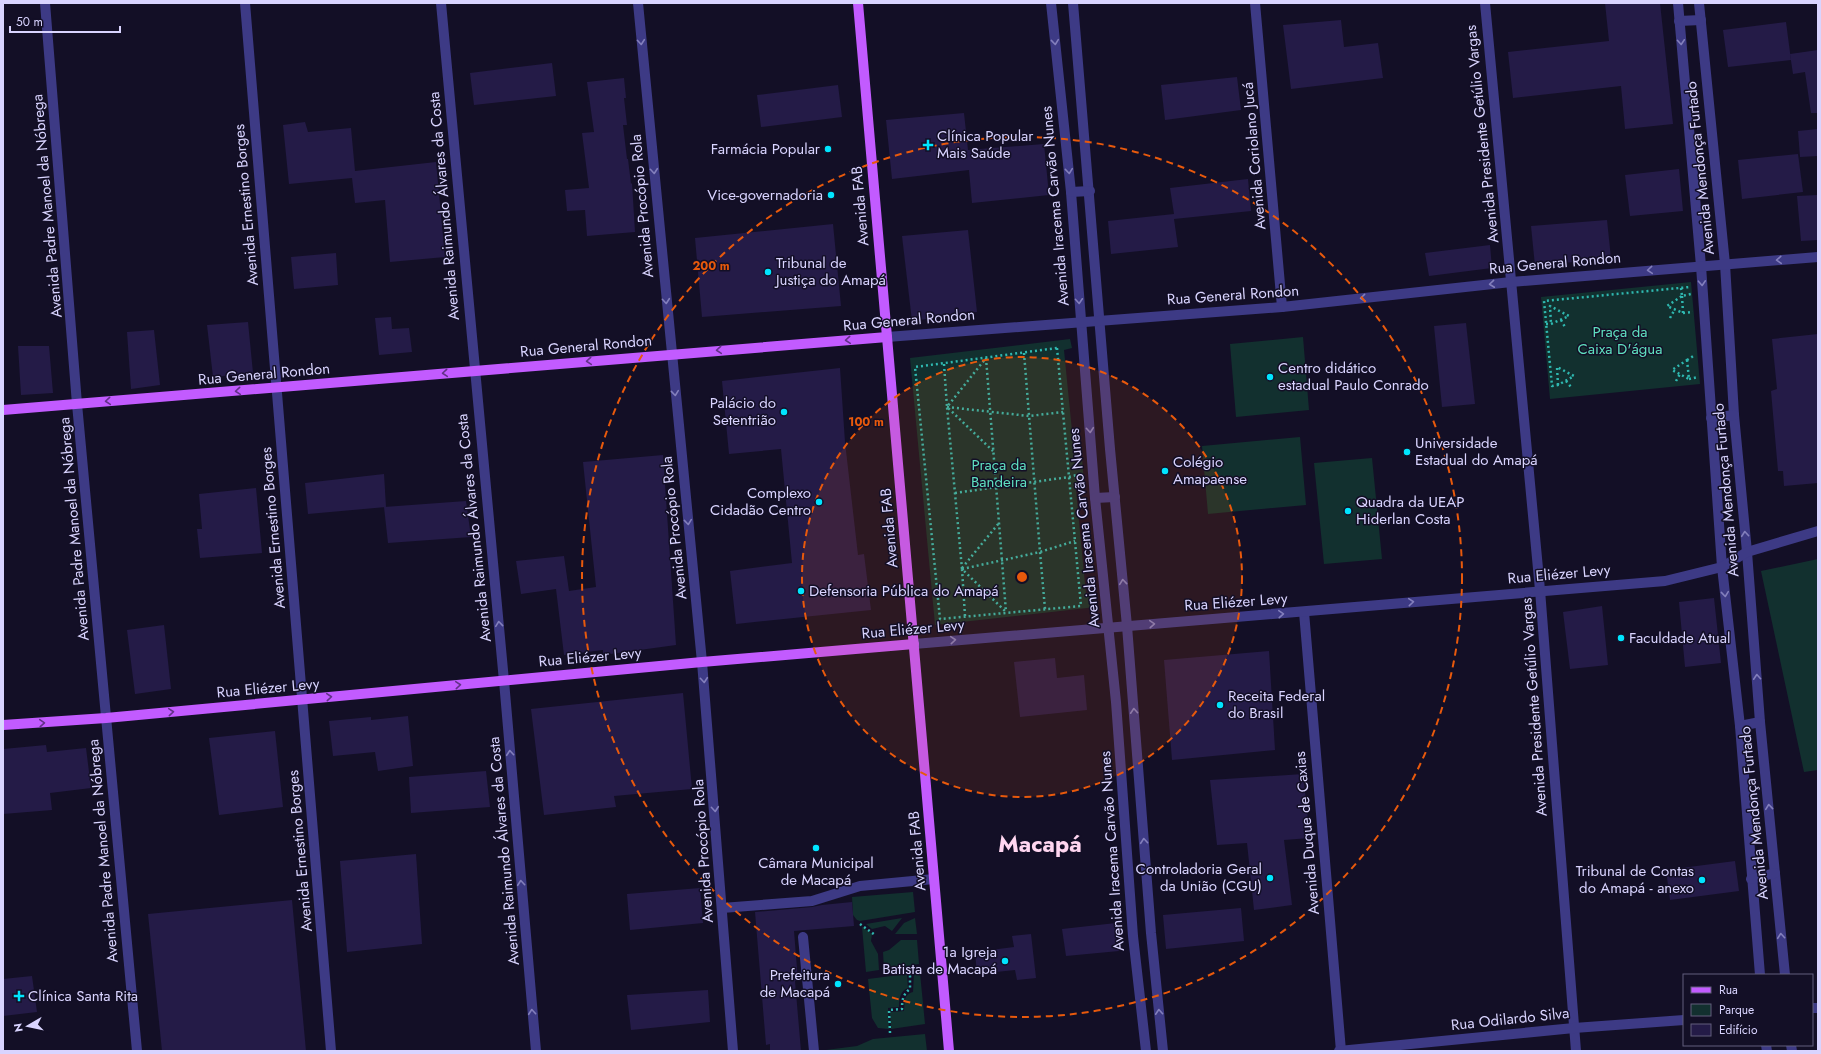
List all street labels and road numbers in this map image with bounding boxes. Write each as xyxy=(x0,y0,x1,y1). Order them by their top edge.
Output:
street label: Avenida Presidente Getúlio Vargas xyxy=(1460,24,1504,244)
street label: Avenida Mendonça Furtado xyxy=(1680,80,1720,256)
street label: Avenida Coriolano Jucá xyxy=(1237,81,1271,231)
street label: Avenida Raimundo Álvares da Costa xyxy=(423,91,465,321)
street label: Avenida Padre Manoel da Nóbrega xyxy=(26,93,68,319)
street label: Avenida Iracema Carvão Nunes xyxy=(1035,105,1075,307)
street label: Avenida Ernestino Borges xyxy=(228,123,264,287)
street label: Avenida Procópio Rola xyxy=(625,133,659,279)
street label: Avenida FAB xyxy=(846,165,874,247)
street label: Rua General Rondon xyxy=(1488,246,1622,280)
street label: Rua General Rondon xyxy=(1166,279,1300,311)
street label: Rua General Rondon xyxy=(842,303,976,337)
street label: Rua General Rondon xyxy=(519,329,653,363)
street label: Rua General Rondon xyxy=(197,357,331,391)
street label: Avenida Mendonça Furtado xyxy=(1707,402,1745,578)
street label: Avenida Raimundo Álvares da Costa xyxy=(451,413,497,643)
street label: Avenida Padre Manoel da Nóbrega xyxy=(53,416,95,642)
street label: Avenida Iracema Carvão Nunes xyxy=(1063,427,1105,629)
street label: Avenida Ernestino Borges xyxy=(255,446,291,610)
street label: Avenida Procópio Rola xyxy=(656,455,692,601)
street label: Avenida FAB xyxy=(875,487,903,569)
street label: Rua Eliézer Levy xyxy=(1507,559,1612,589)
street label: Rua Eliézer Levy xyxy=(1184,587,1289,617)
street label: Avenida Presidente Getúlio Vargas xyxy=(1515,597,1553,817)
street label: Rua Eliézer Levy xyxy=(861,614,966,644)
street label: Rua Eliézer Levy xyxy=(538,642,643,672)
street label: Rua Eliézer Levy xyxy=(216,673,321,703)
street label: Avenida Mendonça Furtado xyxy=(1734,725,1774,901)
street label: Avenida Raimundo Álvares da Costa xyxy=(483,736,525,966)
street label: Avenida Padre Manoel da Nóbrega xyxy=(82,738,124,964)
street label: Avenida Iracema Carvão Nunes xyxy=(1094,750,1130,952)
street label: Avenida Duque de Caxias xyxy=(1289,750,1325,916)
street label: Avenida Ernestino Borges xyxy=(282,769,318,933)
street label: Avenida Procópio Rola xyxy=(687,778,719,924)
street label: Avenida FAB xyxy=(903,810,931,892)
street label: Rua Odilardo Silva xyxy=(1450,1002,1570,1036)

